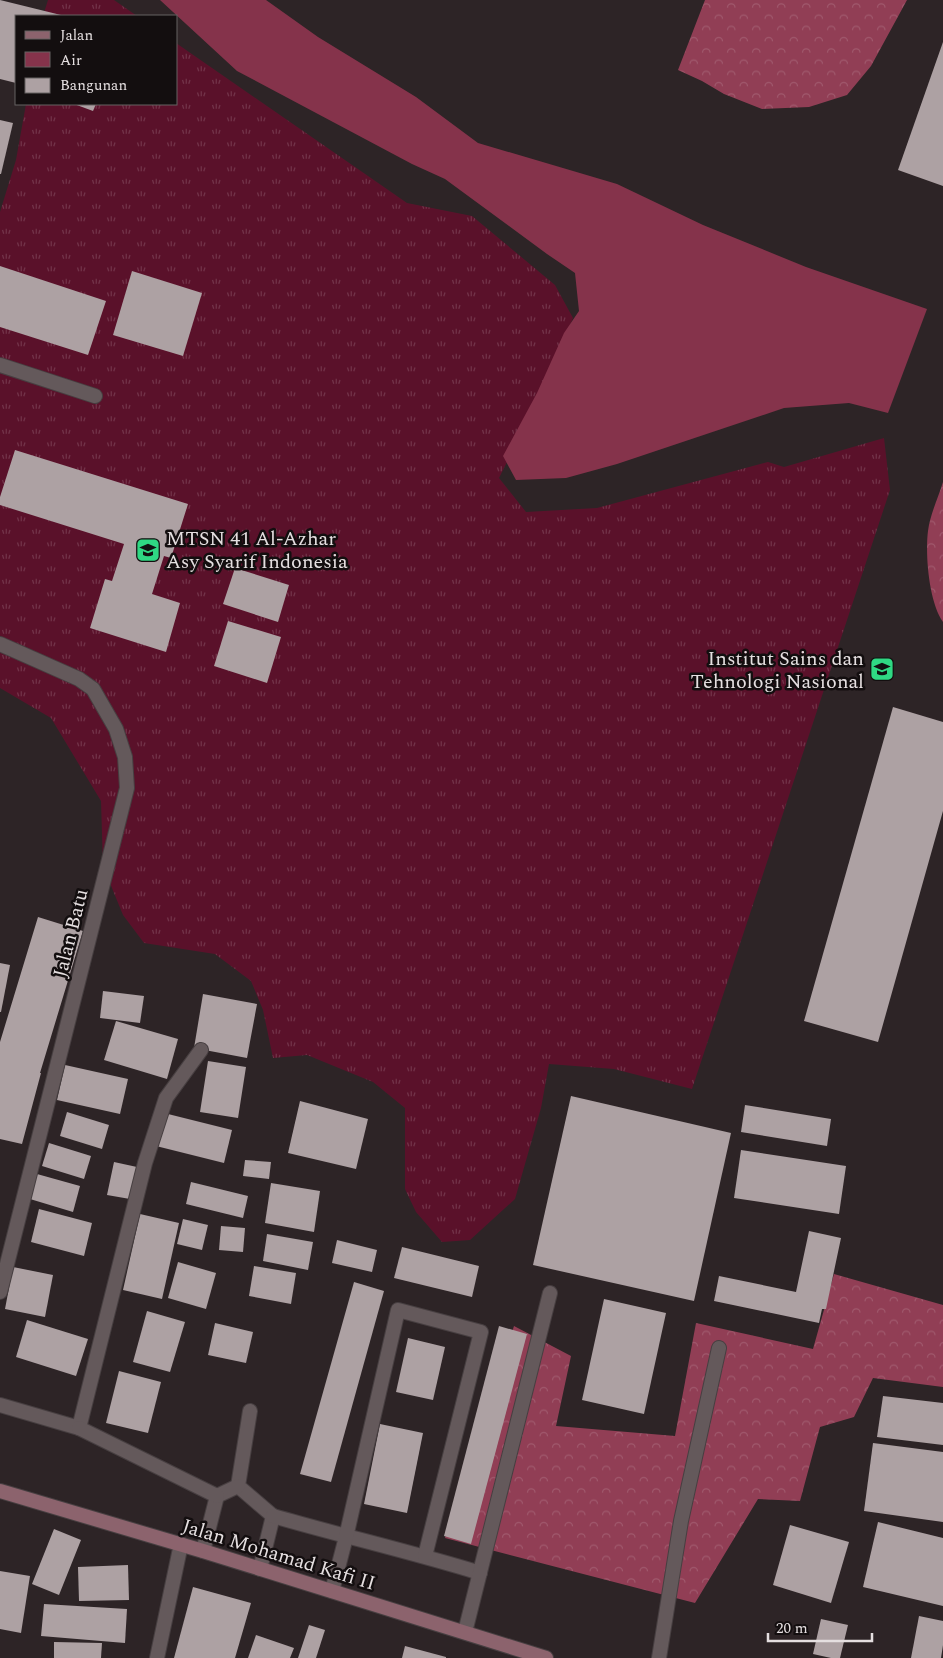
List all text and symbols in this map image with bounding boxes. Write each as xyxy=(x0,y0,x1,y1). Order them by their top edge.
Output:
legend xyxy=(15,15,178,105)
text: Jalan xyxy=(60,24,93,47)
text: Air xyxy=(60,49,82,72)
text: Bangunan xyxy=(60,74,127,97)
place label: MTSN 41 Al-Azhar Asy Syarif Indonesia xyxy=(166,524,348,577)
school or university icon: MTSN 41 Al-Azhar Asy Syarif Indonesia xyxy=(135,537,161,563)
place label: Institut Sains dan Tehnologi Nasional xyxy=(691,644,864,697)
school or university icon: Institut Sains dan Tehnologi Nasional xyxy=(869,656,895,682)
street label: Jalan Batu xyxy=(45,886,96,981)
street label: Jalan Mohamad Kafi II xyxy=(178,1511,379,1599)
scale bar xyxy=(768,1610,872,1642)
text: 20 m xyxy=(776,1617,808,1640)

